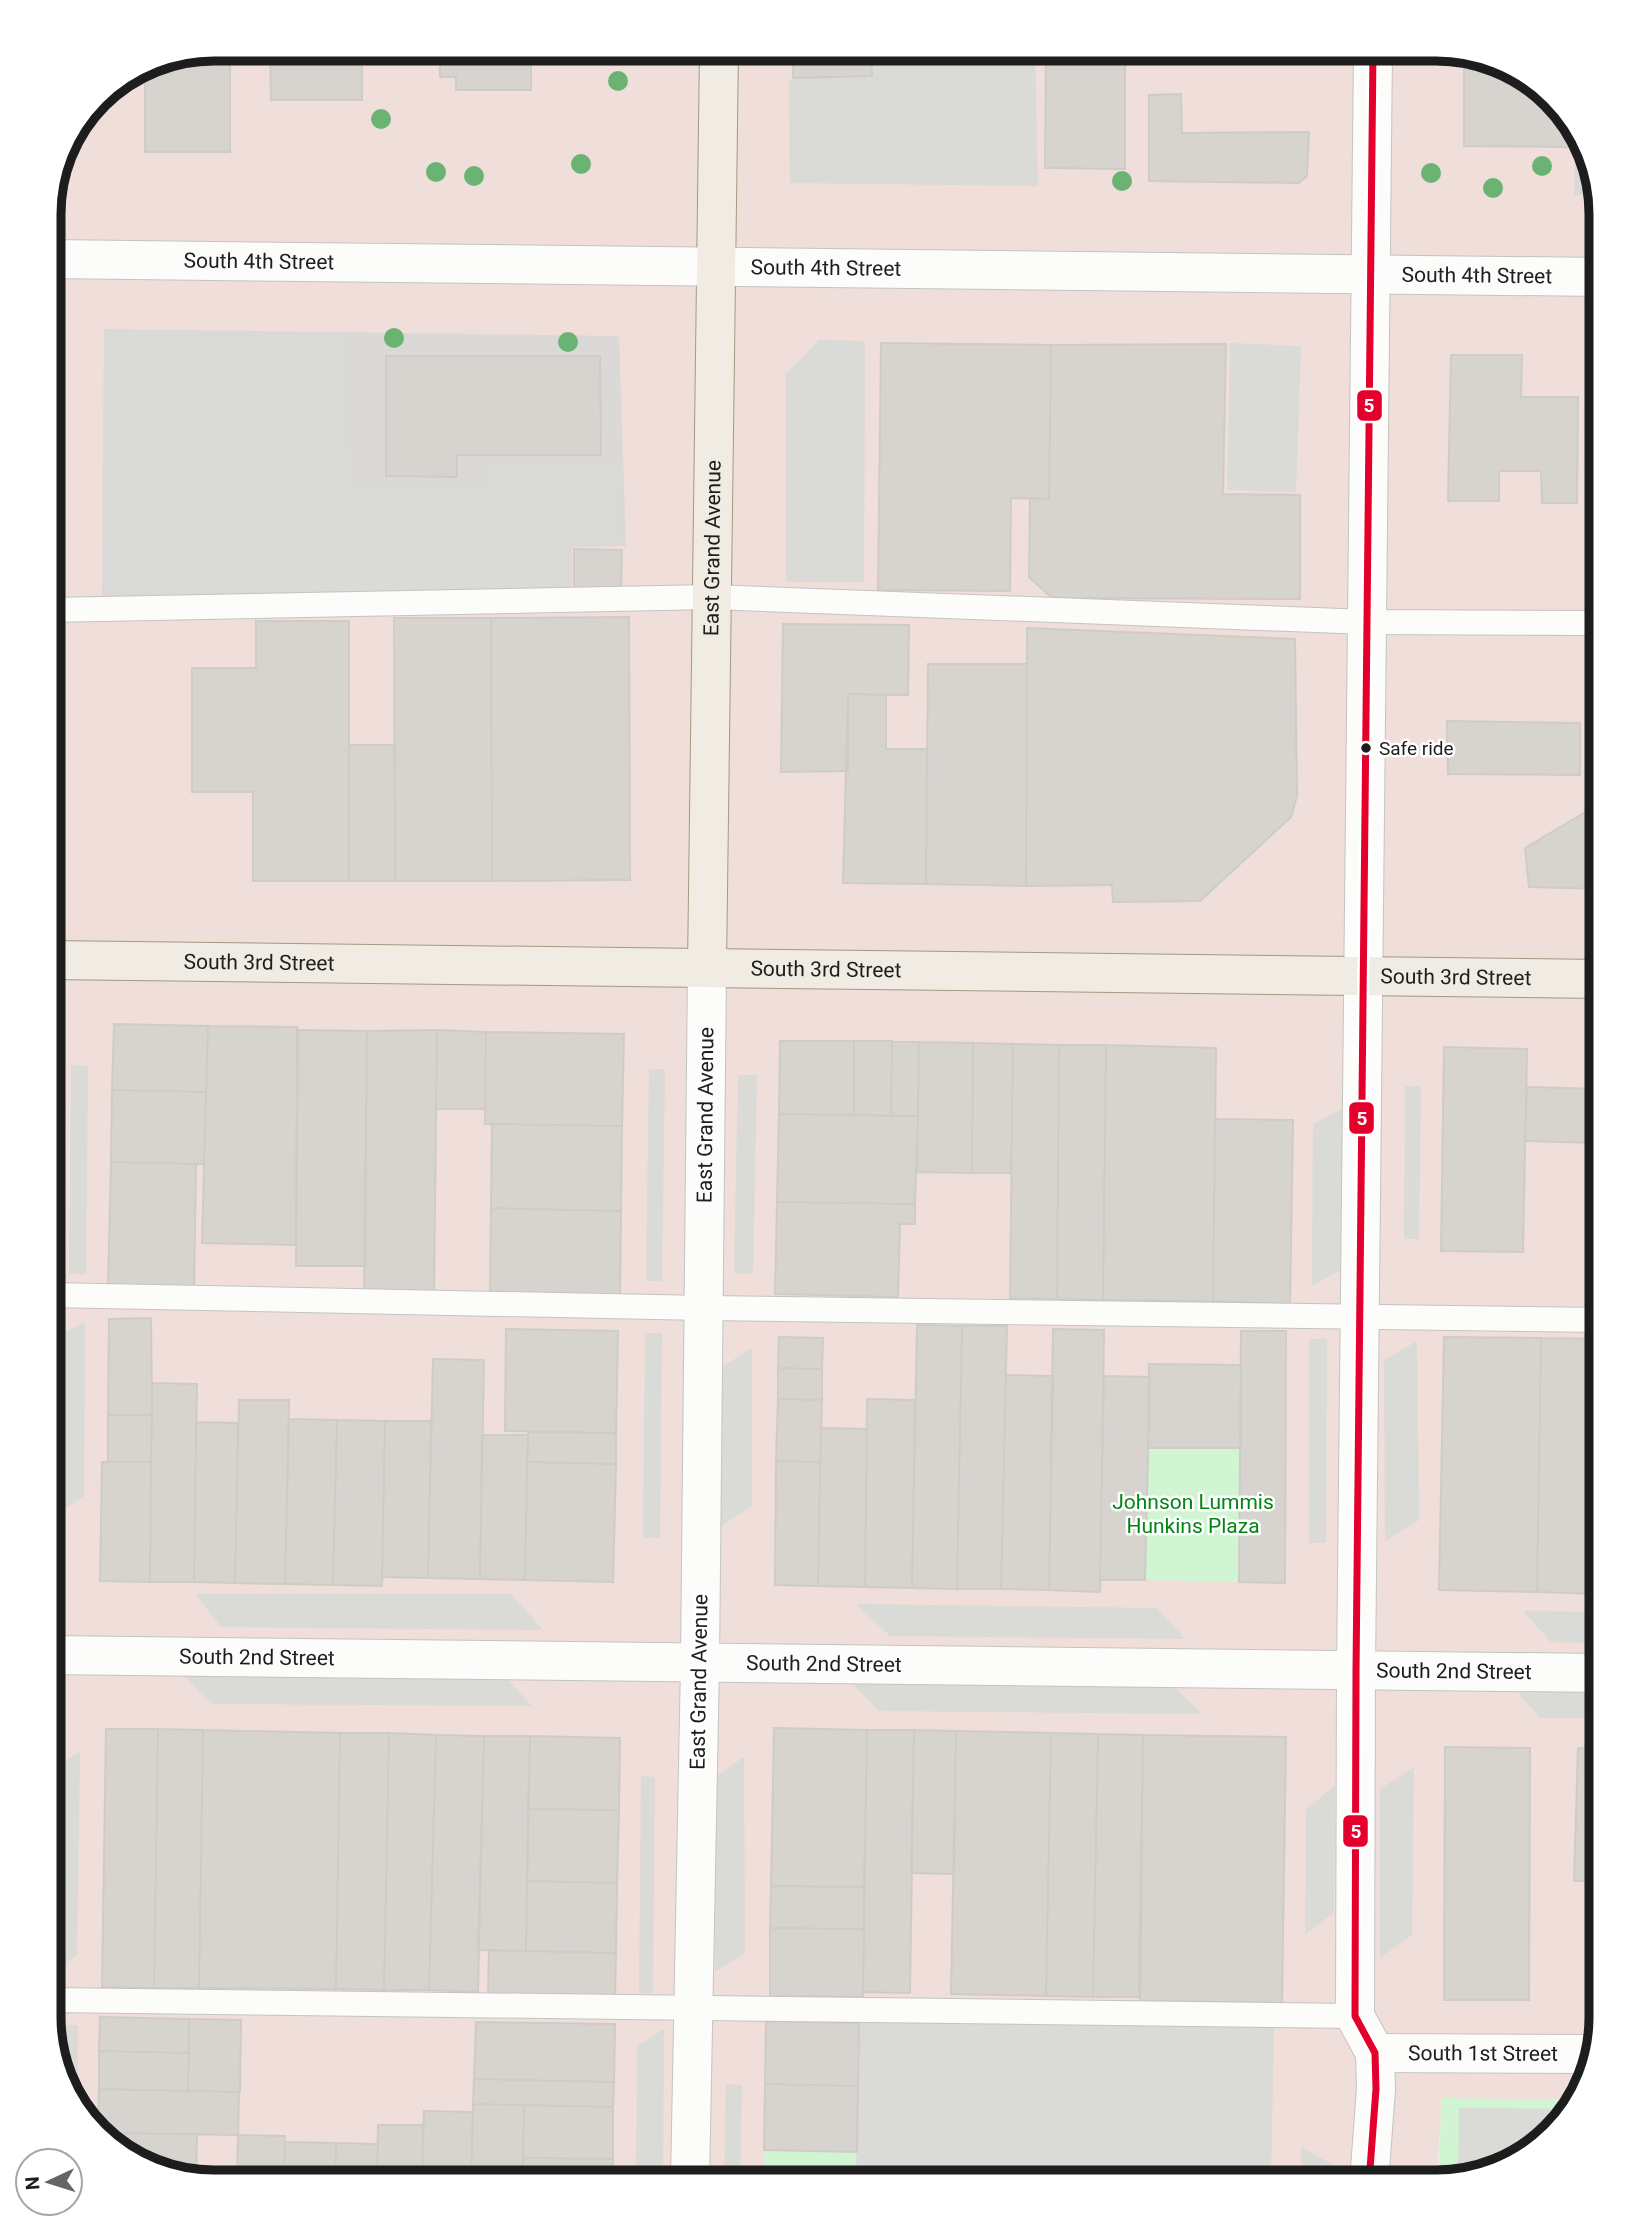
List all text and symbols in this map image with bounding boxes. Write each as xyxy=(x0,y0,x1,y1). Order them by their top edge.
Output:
street label: South 4th Street xyxy=(184,249,335,274)
street label: South 4th Street xyxy=(751,255,902,281)
street label: South 4th Street xyxy=(1401,263,1552,288)
line badge: 5 xyxy=(1356,389,1383,422)
text: 5 xyxy=(1364,394,1375,417)
street label: East Grand Avenue xyxy=(699,460,726,636)
place label: Safe ride xyxy=(1379,737,1454,760)
marker: Safe ride xyxy=(1359,741,1373,755)
street label: South 3rd Street xyxy=(183,950,335,975)
street label: South 3rd Street xyxy=(750,957,902,982)
street label: South 3rd Street xyxy=(1380,964,1532,990)
street label: East Grand Avenue xyxy=(693,1027,718,1203)
line badge: 5 xyxy=(1348,1101,1375,1135)
text: 5 xyxy=(1357,1107,1368,1130)
park label: Johnson Lummis Hunkins Plaza xyxy=(1112,1490,1274,1538)
street label: East Grand Avenue xyxy=(685,1594,713,1770)
street label: South 2nd Street xyxy=(179,1645,335,1670)
street label: South 2nd Street xyxy=(746,1651,902,1677)
street label: South 2nd Street xyxy=(1376,1658,1532,1684)
line badge: 5 xyxy=(1342,1814,1369,1848)
text: 5 xyxy=(1351,1820,1362,1843)
street label: South 1st Street xyxy=(1408,2041,1558,2066)
north arrow xyxy=(14,2147,84,2217)
text: N xyxy=(21,2176,44,2191)

